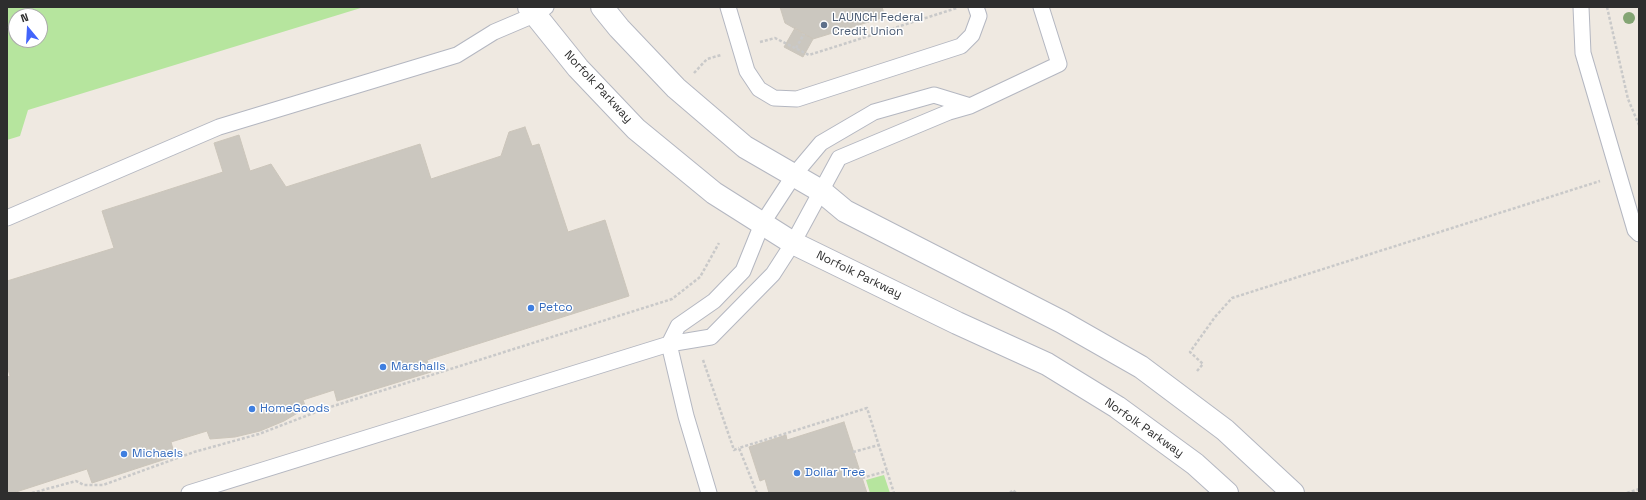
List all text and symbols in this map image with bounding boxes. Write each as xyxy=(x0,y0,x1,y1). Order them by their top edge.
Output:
north arrow xyxy=(8,8,48,48)
text: N xyxy=(19,10,30,25)
place label: LAUNCH Federal Credit Union xyxy=(832,11,923,39)
marker: LAUNCH Federal Credit Union xyxy=(819,20,829,30)
street label: Norfolk Parkway xyxy=(561,48,635,126)
street label: Norfolk Parkway xyxy=(814,248,904,302)
place label: Petco xyxy=(539,301,573,315)
marker: Petco xyxy=(526,303,536,313)
place label: Marshalls xyxy=(391,360,445,374)
marker: Marshalls xyxy=(378,362,388,372)
street label: Norfolk Parkway xyxy=(1102,395,1186,461)
place label: HomeGoods xyxy=(260,402,330,416)
marker: HomeGoods xyxy=(247,404,257,414)
place label: Michaels xyxy=(132,447,183,461)
marker: Michaels xyxy=(119,449,129,459)
place label: Dollar Tree xyxy=(805,466,865,480)
marker: Dollar Tree xyxy=(792,468,802,478)

